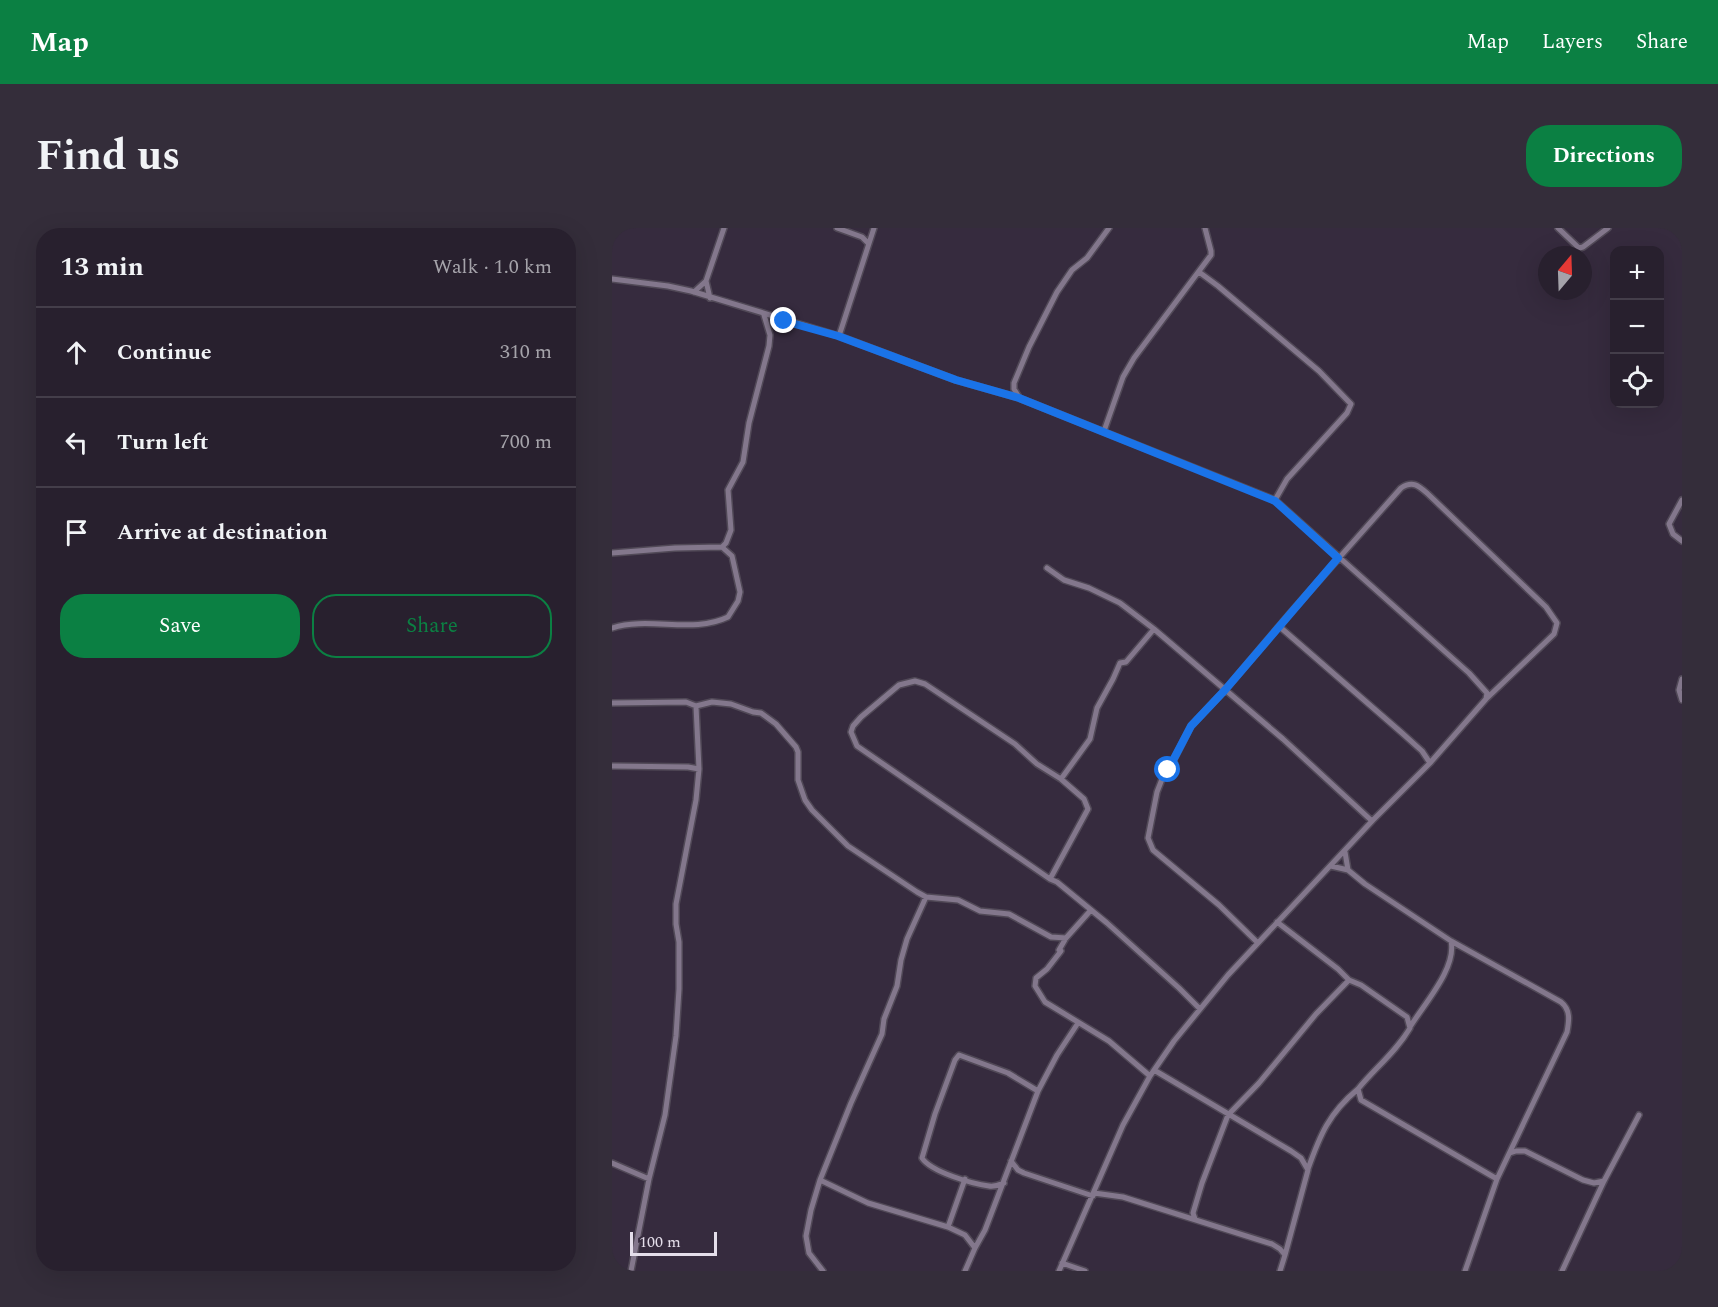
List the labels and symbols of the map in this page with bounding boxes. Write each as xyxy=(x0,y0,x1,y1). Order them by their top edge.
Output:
north arrow xyxy=(1538,246,1592,300)
route end xyxy=(770,307,796,333)
route start xyxy=(1154,756,1180,782)
scale bar xyxy=(630,1229,717,1256)

